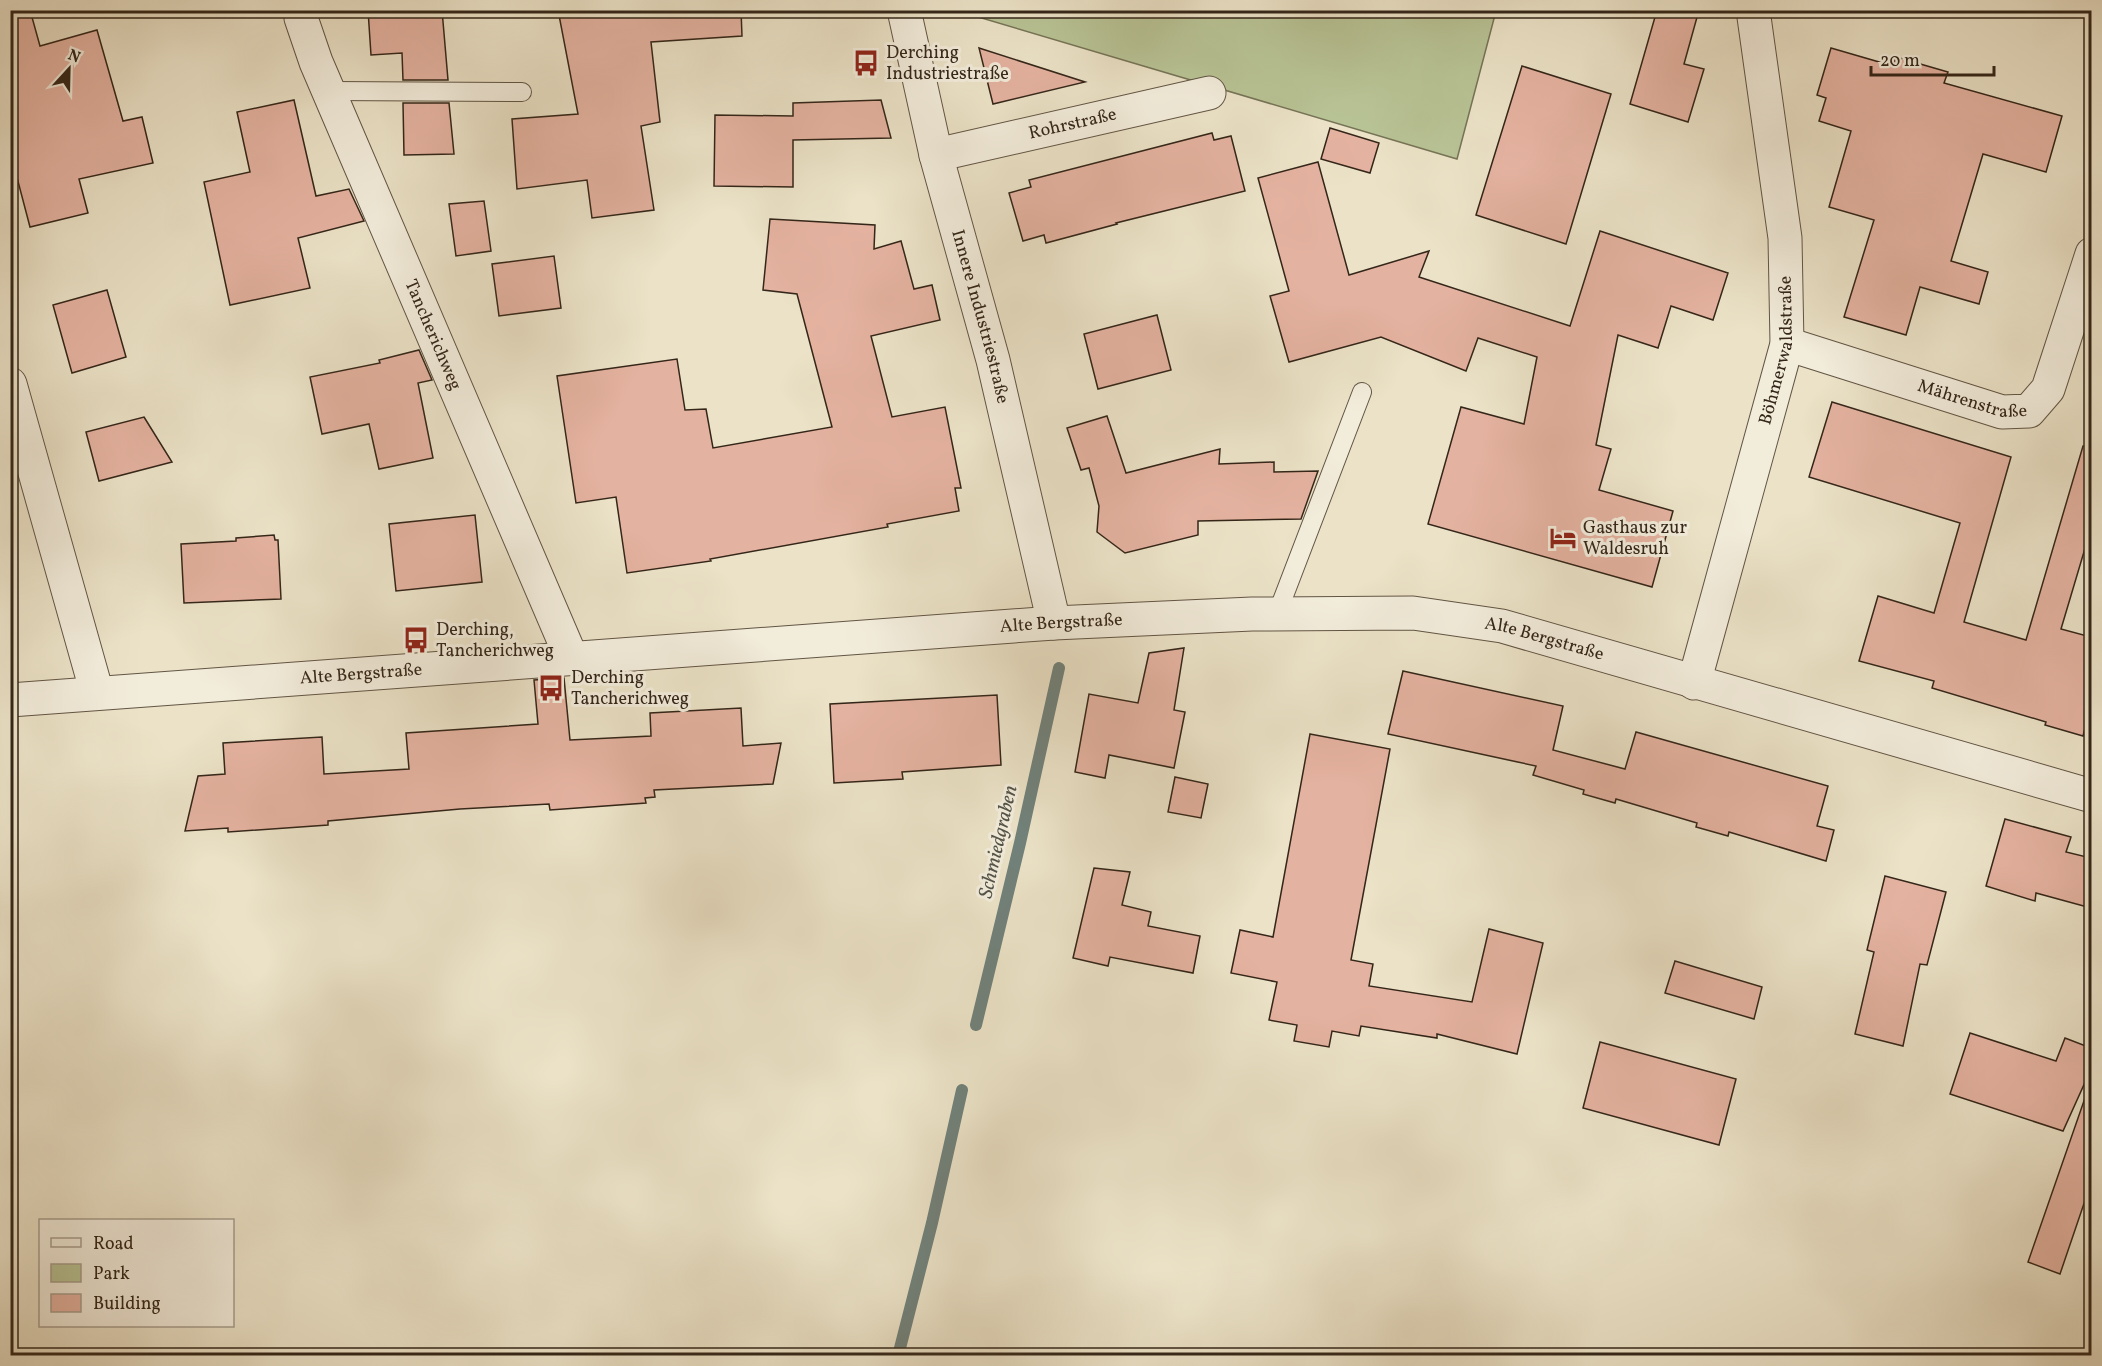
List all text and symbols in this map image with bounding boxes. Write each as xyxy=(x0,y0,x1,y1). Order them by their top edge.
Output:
north arrow xyxy=(39,39,99,99)
scale bar xyxy=(1871,39,1994,77)
place label: Derching Industriestraße xyxy=(886,41,1009,87)
text: N xyxy=(64,45,84,69)
bus stop icon: Derching Industriestraße xyxy=(851,48,881,78)
text: 20 m xyxy=(1880,49,1920,74)
street label: Rohrstraße xyxy=(1026,102,1119,146)
street label: Innere Industriestraße xyxy=(945,227,1015,406)
street label: Böhmerwaldstraße xyxy=(1753,275,1800,428)
street label: Tancherichweg xyxy=(398,276,468,394)
street label: Mährenstraße xyxy=(1914,374,2028,425)
place label: Gasthaus zur Waldesruh xyxy=(1583,516,1687,562)
hotel icon: Gasthaus zur Waldesruh xyxy=(1548,523,1578,553)
street label: Alte Bergstraße xyxy=(999,607,1123,639)
street label: Alte Bergstraße xyxy=(1483,611,1607,667)
place label: Derching, Tancherichweg xyxy=(436,618,554,664)
bus stop icon: Derching, Tancherichweg xyxy=(401,625,431,655)
street label: Alte Bergstraße xyxy=(299,657,423,691)
place label: Derching Tancherichweg xyxy=(571,666,689,712)
bus stop icon: Derching Tancherichweg xyxy=(536,673,566,703)
water label: Schmiedgraben xyxy=(972,783,1026,901)
legend xyxy=(39,1219,234,1327)
text: Road xyxy=(93,1232,134,1257)
text: Park xyxy=(93,1262,130,1287)
text: Building xyxy=(93,1292,161,1317)

